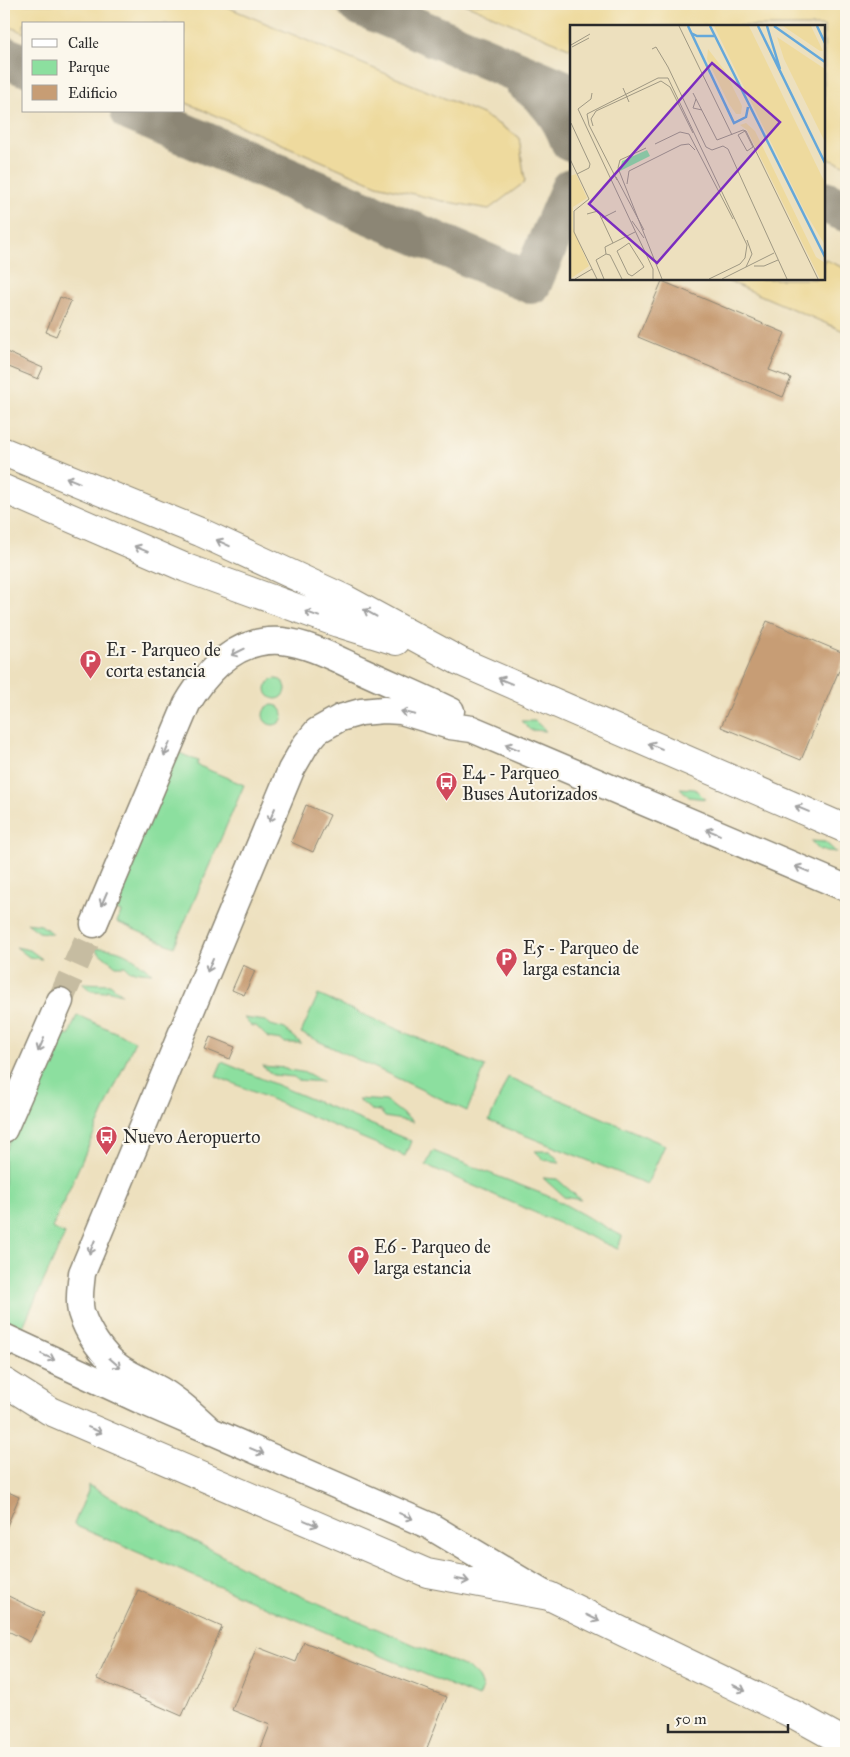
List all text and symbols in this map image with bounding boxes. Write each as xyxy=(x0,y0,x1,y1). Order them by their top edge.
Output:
legend xyxy=(22,22,185,112)
inset map xyxy=(570,25,825,280)
text: Calle xyxy=(68,34,99,52)
text: Parque xyxy=(68,58,110,77)
text: Edificio xyxy=(68,84,117,102)
one-way arrow xyxy=(66,475,81,485)
one-way arrow xyxy=(216,538,231,548)
one-way arrow xyxy=(134,544,149,554)
one-way arrow xyxy=(362,608,377,618)
one-way arrow xyxy=(305,609,321,618)
place label: E1 - Parqueo de corta estancia xyxy=(106,639,221,682)
one-way arrow xyxy=(231,647,246,657)
parking icon: E1 - Parqueo de corta estancia xyxy=(78,648,102,679)
one-way arrow xyxy=(498,676,513,686)
one-way arrow xyxy=(401,708,417,717)
one-way arrow xyxy=(648,740,663,750)
one-way arrow xyxy=(162,741,172,756)
one-way arrow xyxy=(505,741,520,751)
place label: E4 - Parqueo Buses Autorizados xyxy=(462,762,597,805)
bus stop icon: E4 - Parqueo Buses Autorizados xyxy=(434,771,458,802)
one-way arrow xyxy=(795,804,810,814)
one-way arrow xyxy=(267,807,276,822)
one-way arrow xyxy=(706,827,721,837)
one-way arrow xyxy=(795,864,810,874)
one-way arrow xyxy=(99,891,109,906)
place label: E5 - Parqueo de larga estancia xyxy=(523,937,639,981)
parking icon: E5 - Parqueo de larga estancia xyxy=(495,946,519,977)
one-way arrow xyxy=(204,958,213,973)
one-way arrow xyxy=(35,1037,45,1052)
bus stop icon: Nuevo Aeropuerto xyxy=(95,1125,119,1156)
place label: Nuevo Aeropuerto xyxy=(123,1126,260,1148)
place label: E6 - Parqueo de larga estancia xyxy=(374,1236,491,1280)
one-way arrow xyxy=(87,1239,96,1254)
parking icon: E6 - Parqueo de larga estancia xyxy=(346,1245,370,1276)
one-way arrow xyxy=(40,1353,55,1363)
one-way arrow xyxy=(109,1358,122,1369)
one-way arrow xyxy=(87,1426,102,1436)
one-way arrow xyxy=(249,1447,264,1457)
one-way arrow xyxy=(398,1511,413,1521)
one-way arrow xyxy=(303,1519,318,1529)
one-way arrow xyxy=(454,1576,470,1585)
one-way arrow xyxy=(585,1613,600,1623)
one-way arrow xyxy=(731,1684,746,1693)
scale bar xyxy=(668,1702,788,1734)
text: 50 m xyxy=(675,1710,707,1728)

